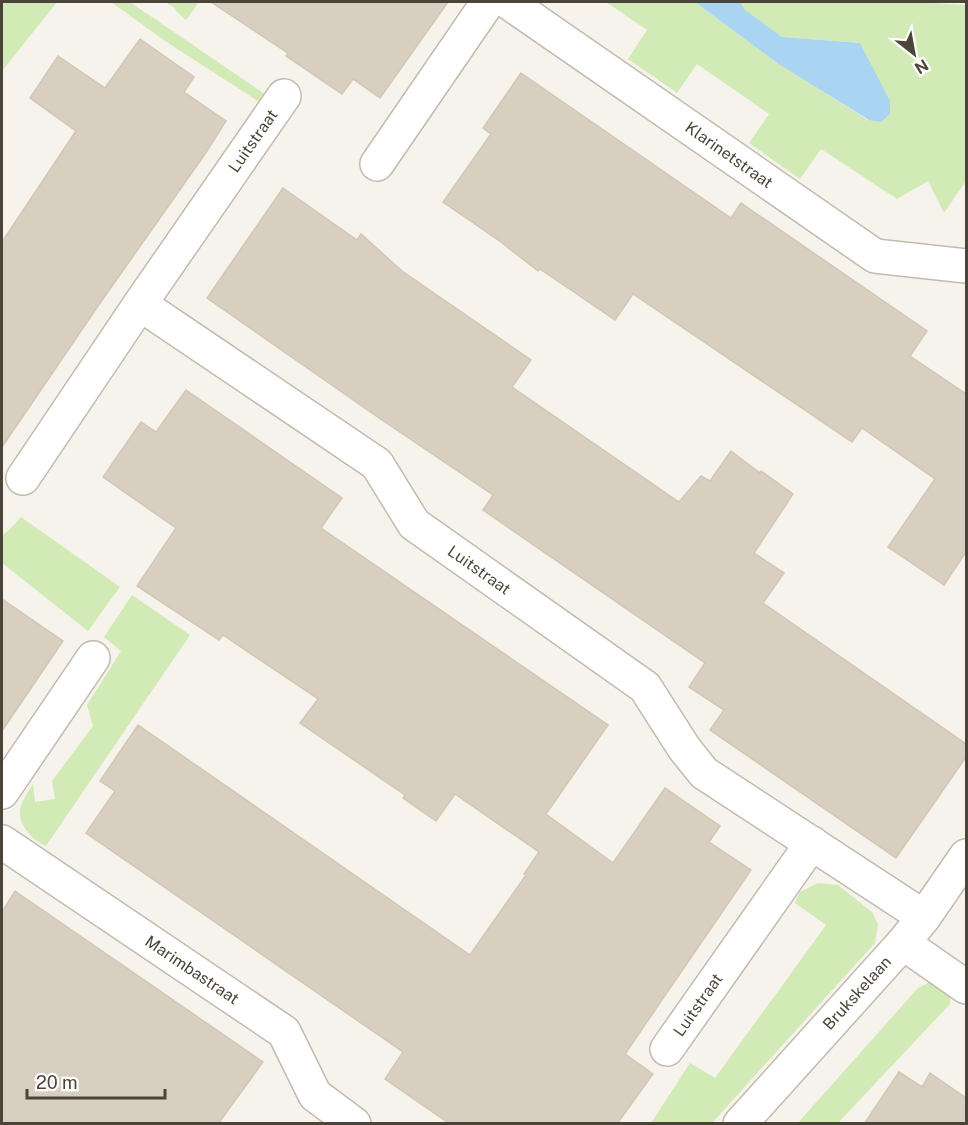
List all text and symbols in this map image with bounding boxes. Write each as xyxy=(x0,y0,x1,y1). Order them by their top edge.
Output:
north arrow xyxy=(884,24,944,84)
text: N xyxy=(911,55,932,78)
street label: Luitstraat xyxy=(224,106,282,176)
street label: Klarinetstraat xyxy=(682,118,776,192)
street label: Luitstraat xyxy=(444,541,514,599)
street label: Marimbastraat xyxy=(142,932,242,1008)
street label: Brukskelaan xyxy=(819,952,895,1034)
street label: Luitstraat xyxy=(669,970,727,1040)
scale bar xyxy=(27,1062,165,1100)
text: 20 m xyxy=(36,1072,78,1093)

